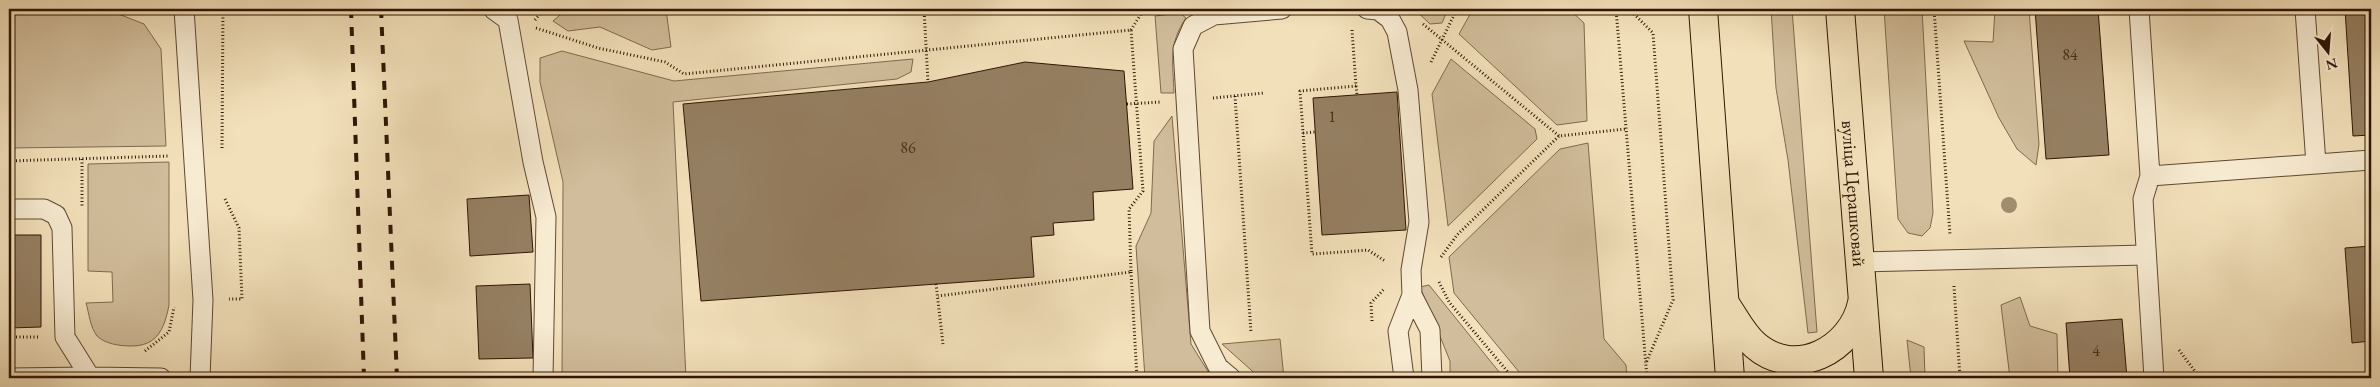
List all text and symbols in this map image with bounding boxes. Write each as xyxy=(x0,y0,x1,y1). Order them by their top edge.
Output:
north arrow xyxy=(2302,28,2352,78)
house number: 84 xyxy=(2062,44,2078,65)
text: N xyxy=(2323,54,2340,75)
house number: 1 xyxy=(1328,106,1336,127)
street label: вуліца Церашковай xyxy=(1836,119,1873,268)
house number: 86 xyxy=(900,137,916,158)
house number: 4 xyxy=(2092,340,2100,361)

